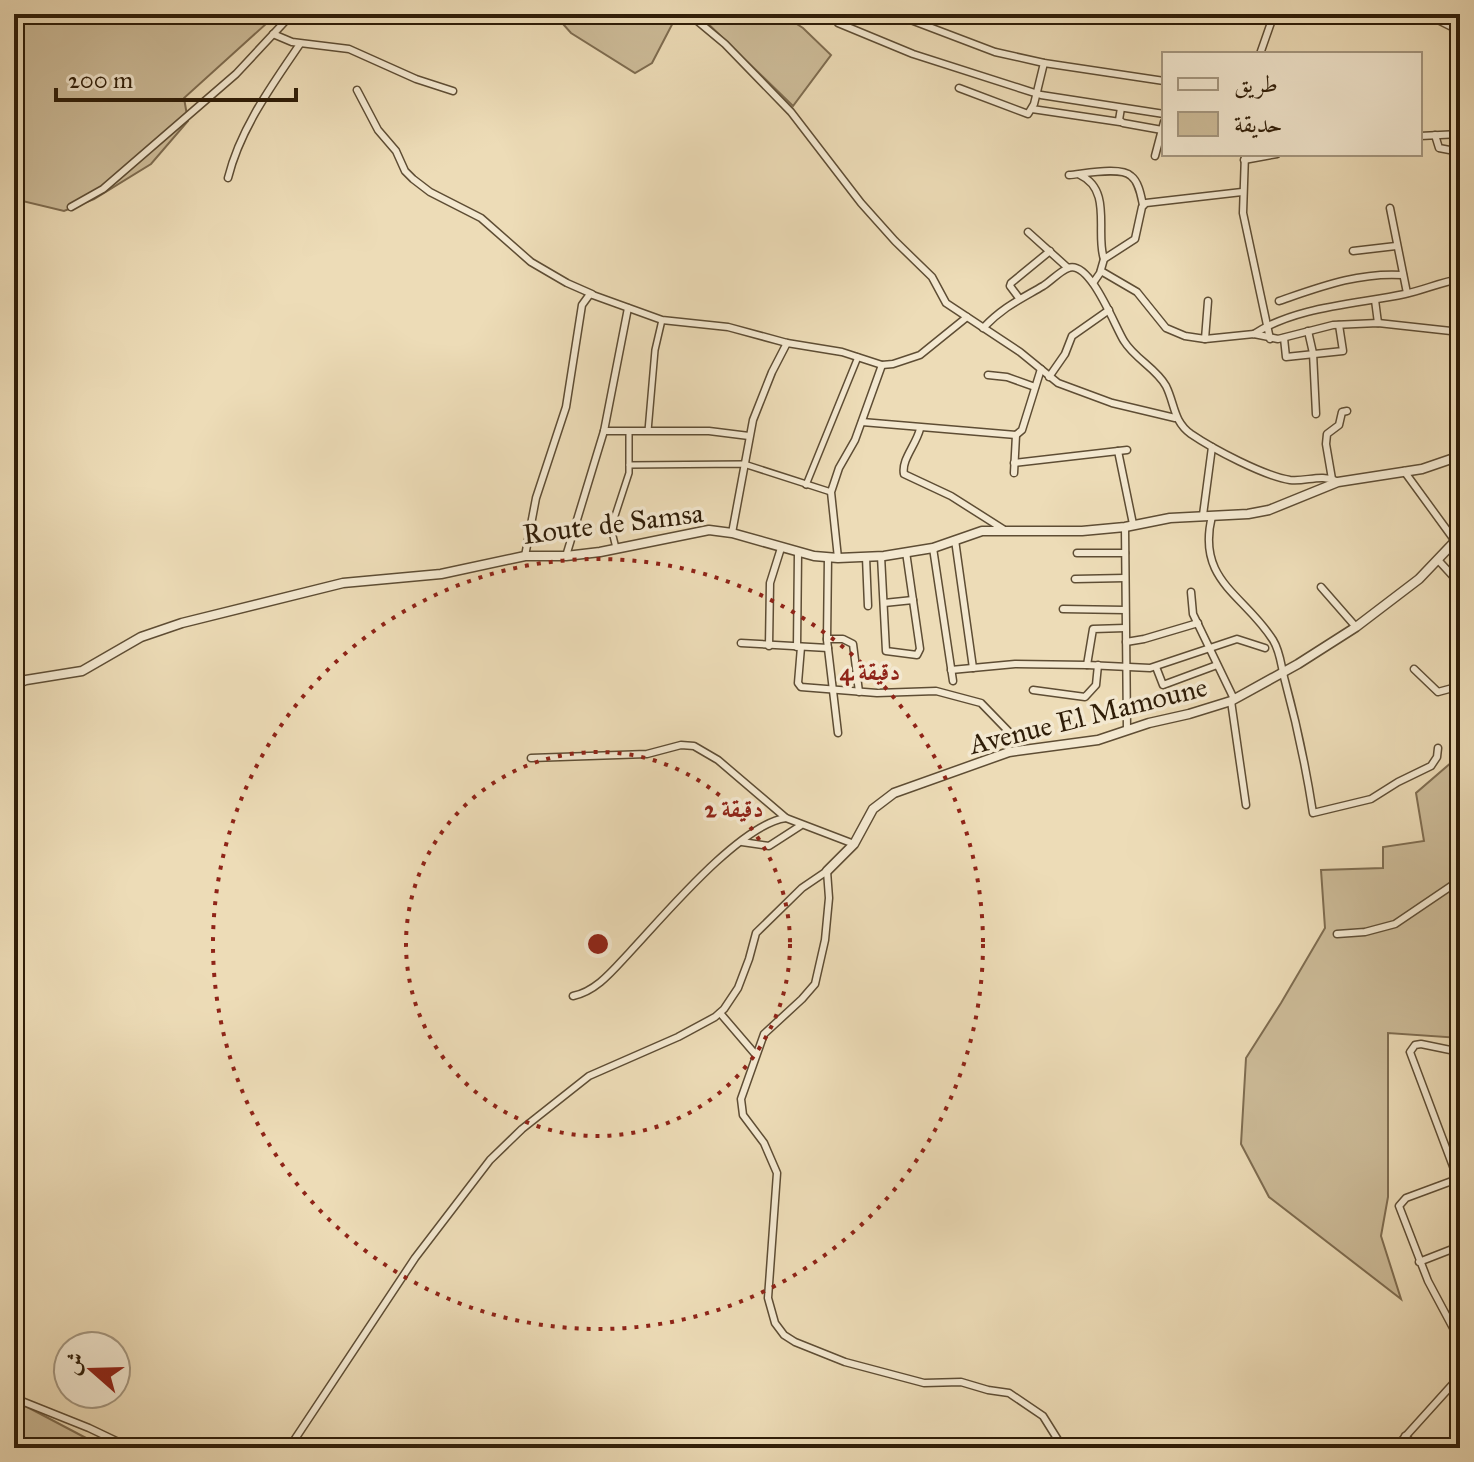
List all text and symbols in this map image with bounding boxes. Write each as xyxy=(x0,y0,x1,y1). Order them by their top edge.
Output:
scale bar xyxy=(56,52,296,102)
legend xyxy=(1162,52,1422,156)
text: 200 m xyxy=(68,65,133,95)
text: طريق xyxy=(1234,69,1278,99)
text: حديقة xyxy=(1234,109,1283,139)
street label: Route de Samsa xyxy=(521,495,705,552)
text: 4 دقيقة xyxy=(840,657,900,687)
street label: Avenue El Mamoune xyxy=(965,669,1211,762)
text: 2 دقيقة xyxy=(705,794,763,824)
centre of rings xyxy=(584,930,612,958)
north arrow xyxy=(52,1330,132,1410)
text: ش xyxy=(57,1348,90,1378)

